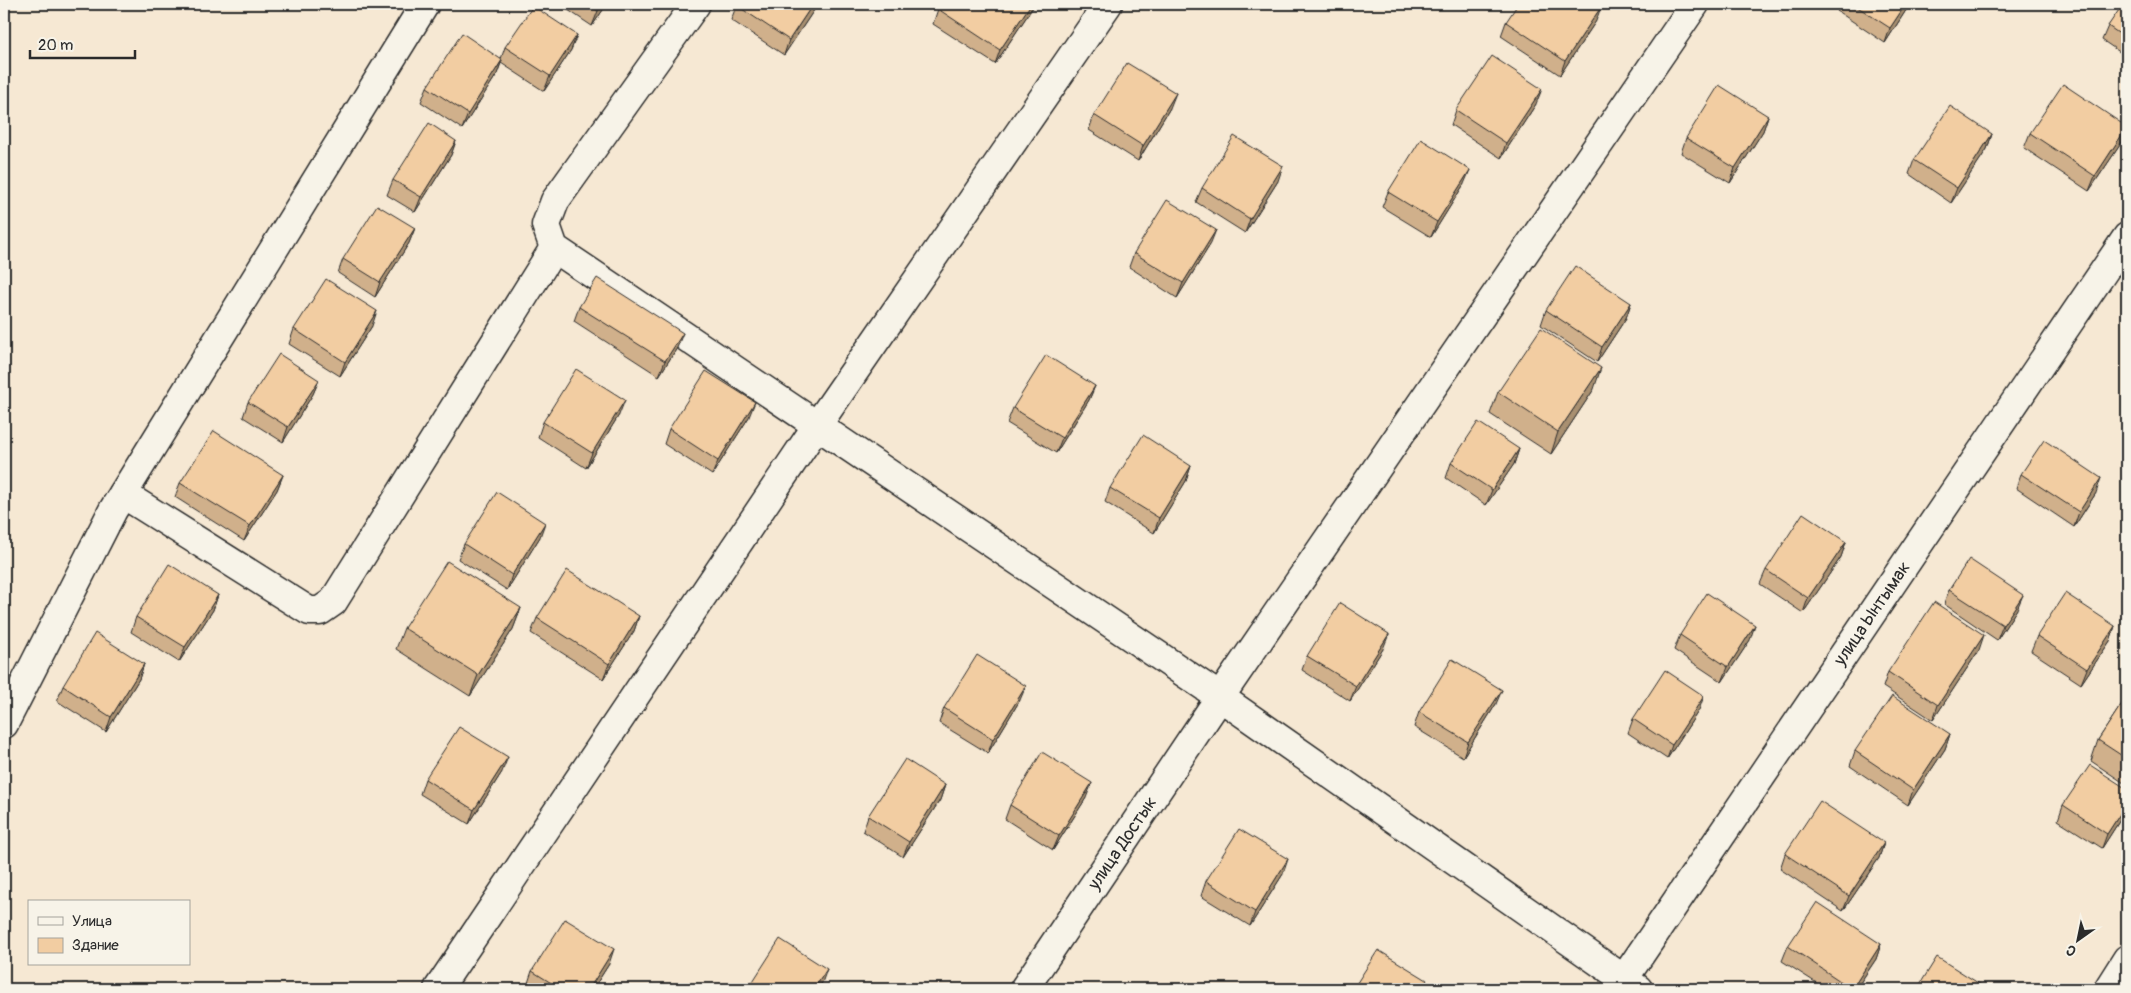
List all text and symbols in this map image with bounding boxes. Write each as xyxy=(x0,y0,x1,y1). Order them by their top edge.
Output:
scale bar xyxy=(30,28,135,60)
text: 20 m xyxy=(38,36,73,55)
street label: улица Ынтымак xyxy=(1828,557,1916,671)
street label: улица Достык xyxy=(1082,792,1162,895)
legend xyxy=(28,900,190,966)
text: Улица xyxy=(72,912,112,931)
north arrow xyxy=(2054,916,2104,966)
text: Здание xyxy=(72,936,119,955)
text: С xyxy=(2063,941,2079,960)

